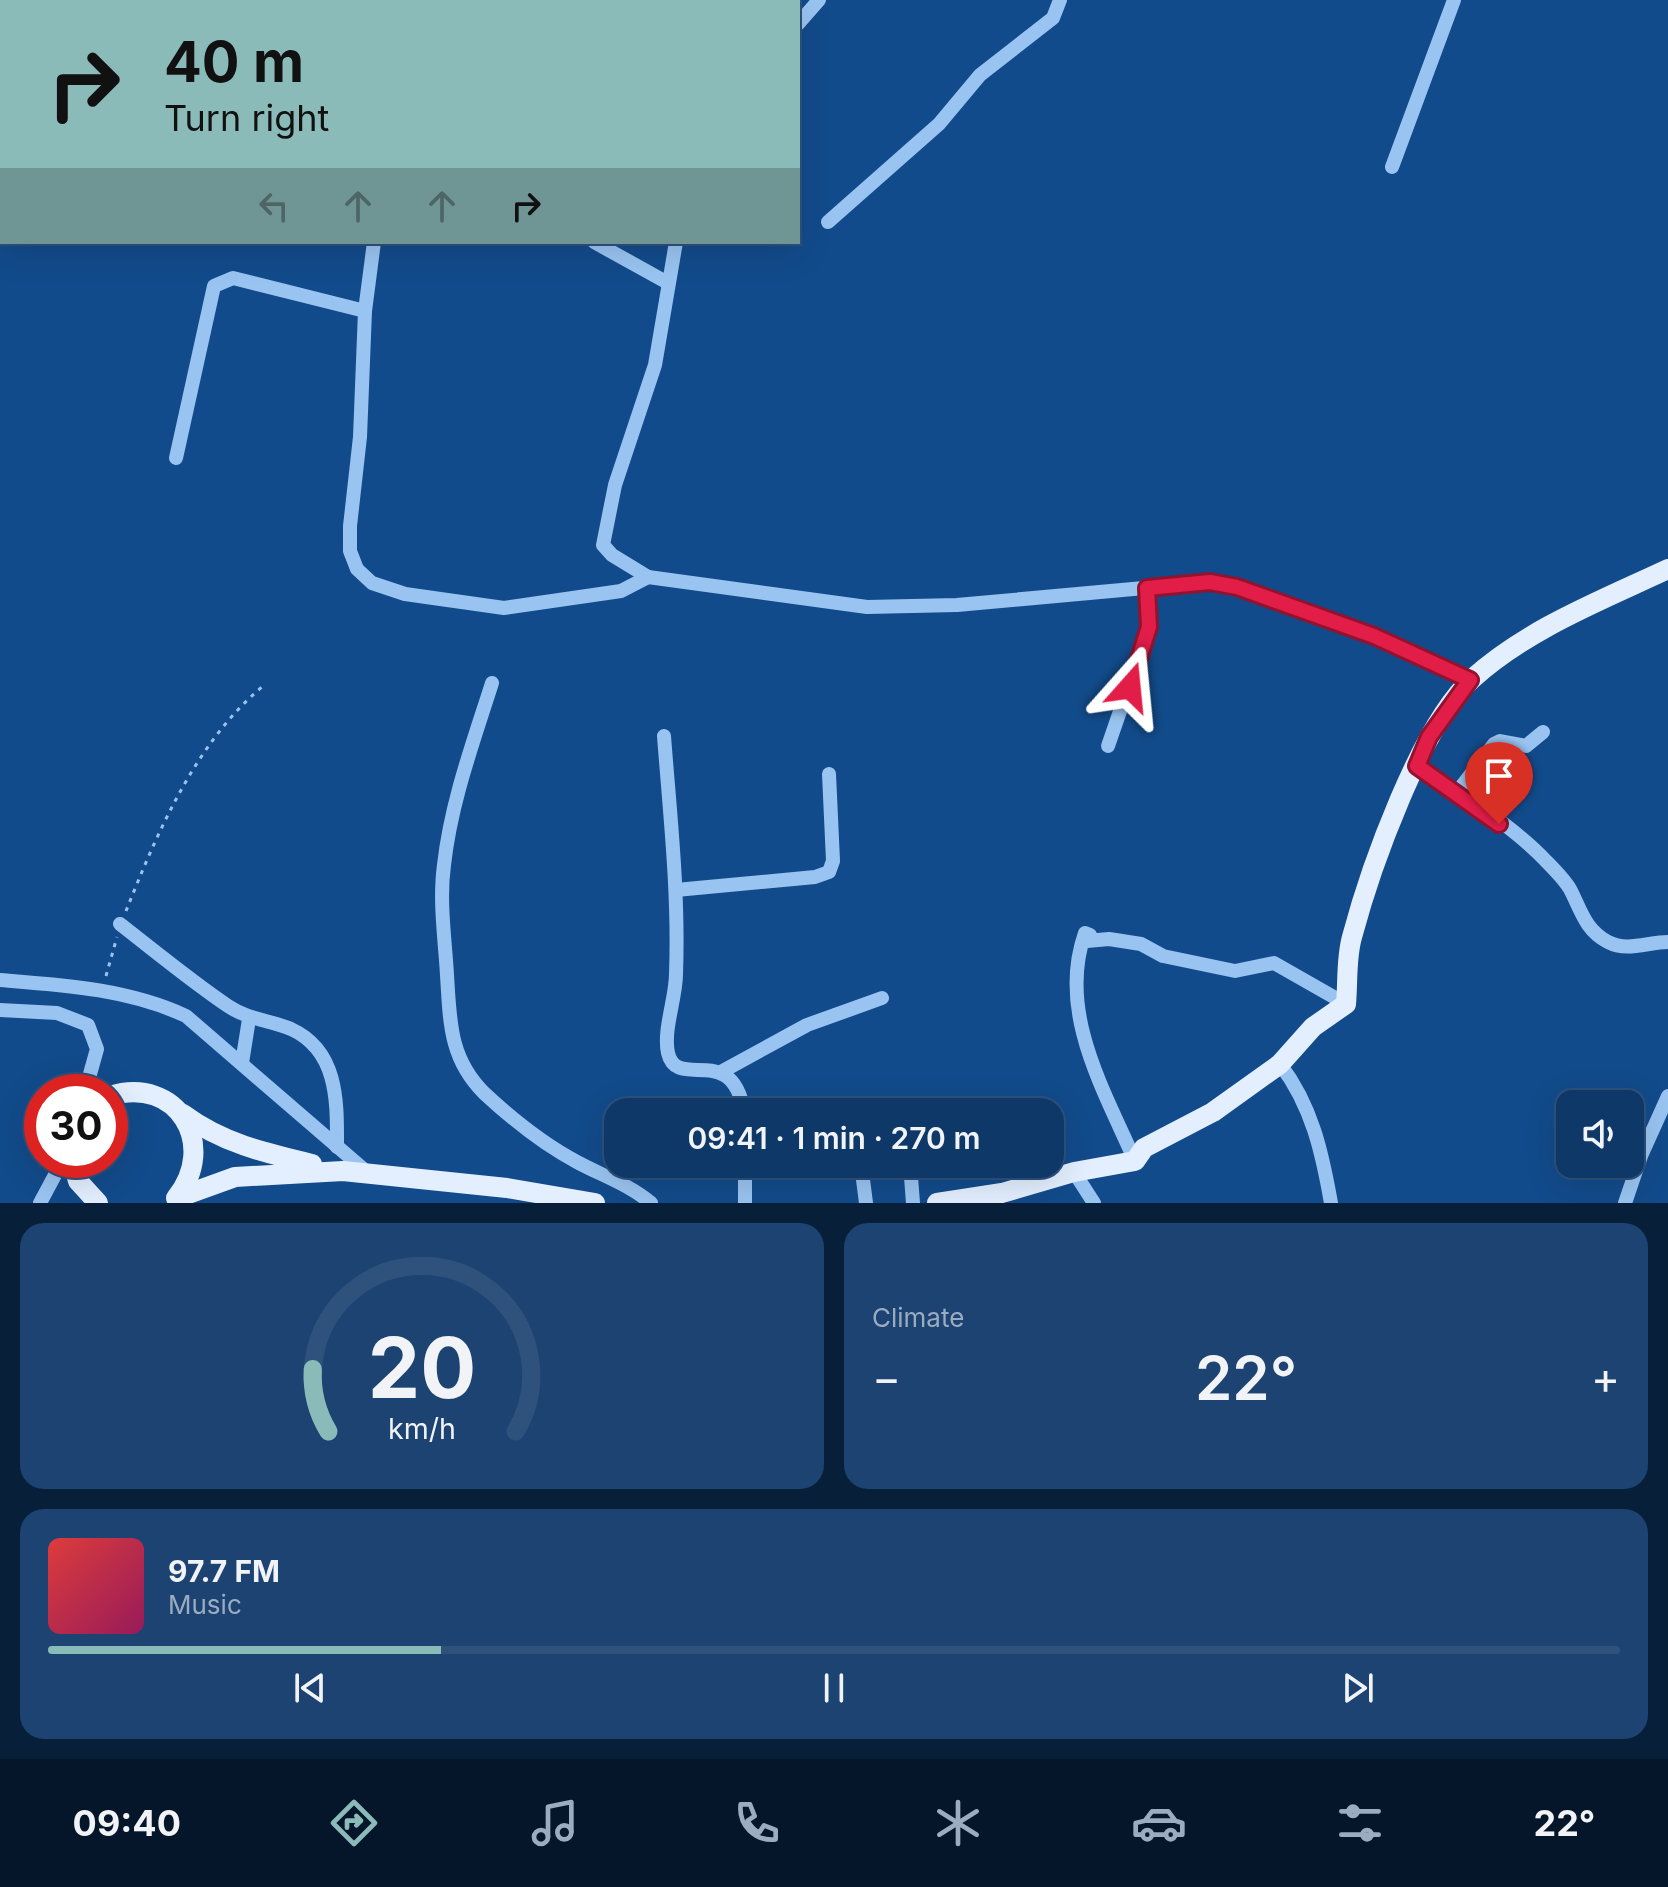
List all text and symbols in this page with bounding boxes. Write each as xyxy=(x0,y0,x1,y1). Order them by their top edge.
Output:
text: 40 m xyxy=(164,28,304,96)
icon: right xyxy=(32,32,136,136)
text: Turn right xyxy=(164,96,329,140)
icon: left xyxy=(252,184,296,228)
icon: ahead xyxy=(336,184,380,228)
icon: ahead xyxy=(420,184,464,228)
icon: right xyxy=(504,184,548,228)
position arrow xyxy=(1088,645,1172,729)
pin xyxy=(1465,742,1533,824)
icon: arrive xyxy=(1477,754,1521,798)
speed limit sign: 30 xyxy=(24,1074,128,1178)
map controls xyxy=(1556,1090,1644,1178)
button: sound xyxy=(1556,1090,1644,1178)
text: 09:41 · 1 min · 270 m xyxy=(688,1120,980,1156)
text: Climate xyxy=(872,1302,964,1333)
text: 20 xyxy=(368,1317,476,1418)
text: 22° xyxy=(1195,1342,1297,1414)
text: − xyxy=(872,1351,901,1405)
text: + xyxy=(1591,1351,1620,1405)
text: km/h xyxy=(388,1411,456,1446)
text: 97.7 FM xyxy=(168,1553,280,1589)
text: Music xyxy=(168,1589,242,1620)
icon: previous xyxy=(288,1666,332,1710)
icon: pause xyxy=(812,1666,856,1710)
icon: next xyxy=(1336,1666,1380,1710)
icon: directions xyxy=(326,1795,382,1851)
icon: music xyxy=(527,1795,583,1851)
icon: phone xyxy=(729,1795,785,1851)
icon: climate xyxy=(930,1795,986,1851)
icon: car xyxy=(1131,1795,1187,1851)
icon: filters xyxy=(1332,1795,1388,1851)
text: 09:40 xyxy=(73,1801,181,1845)
text: 22° xyxy=(1533,1801,1595,1845)

